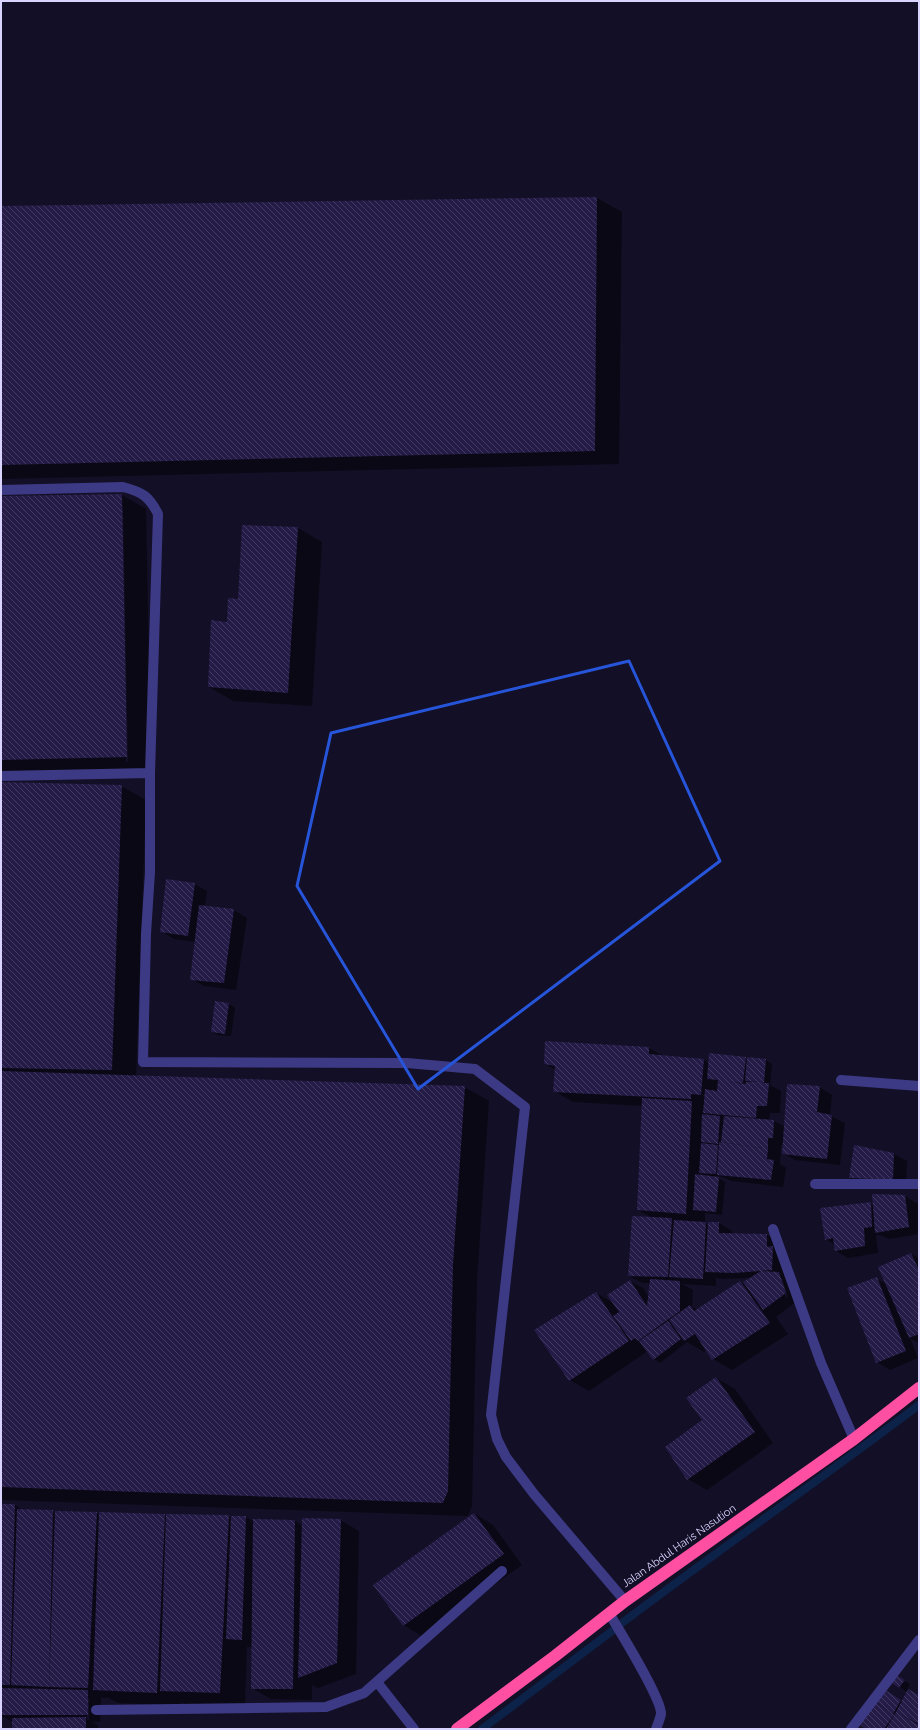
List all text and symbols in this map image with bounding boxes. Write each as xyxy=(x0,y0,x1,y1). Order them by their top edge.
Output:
street label: Jalan Abdul Haris Nasution xyxy=(620,1502,738,1590)

